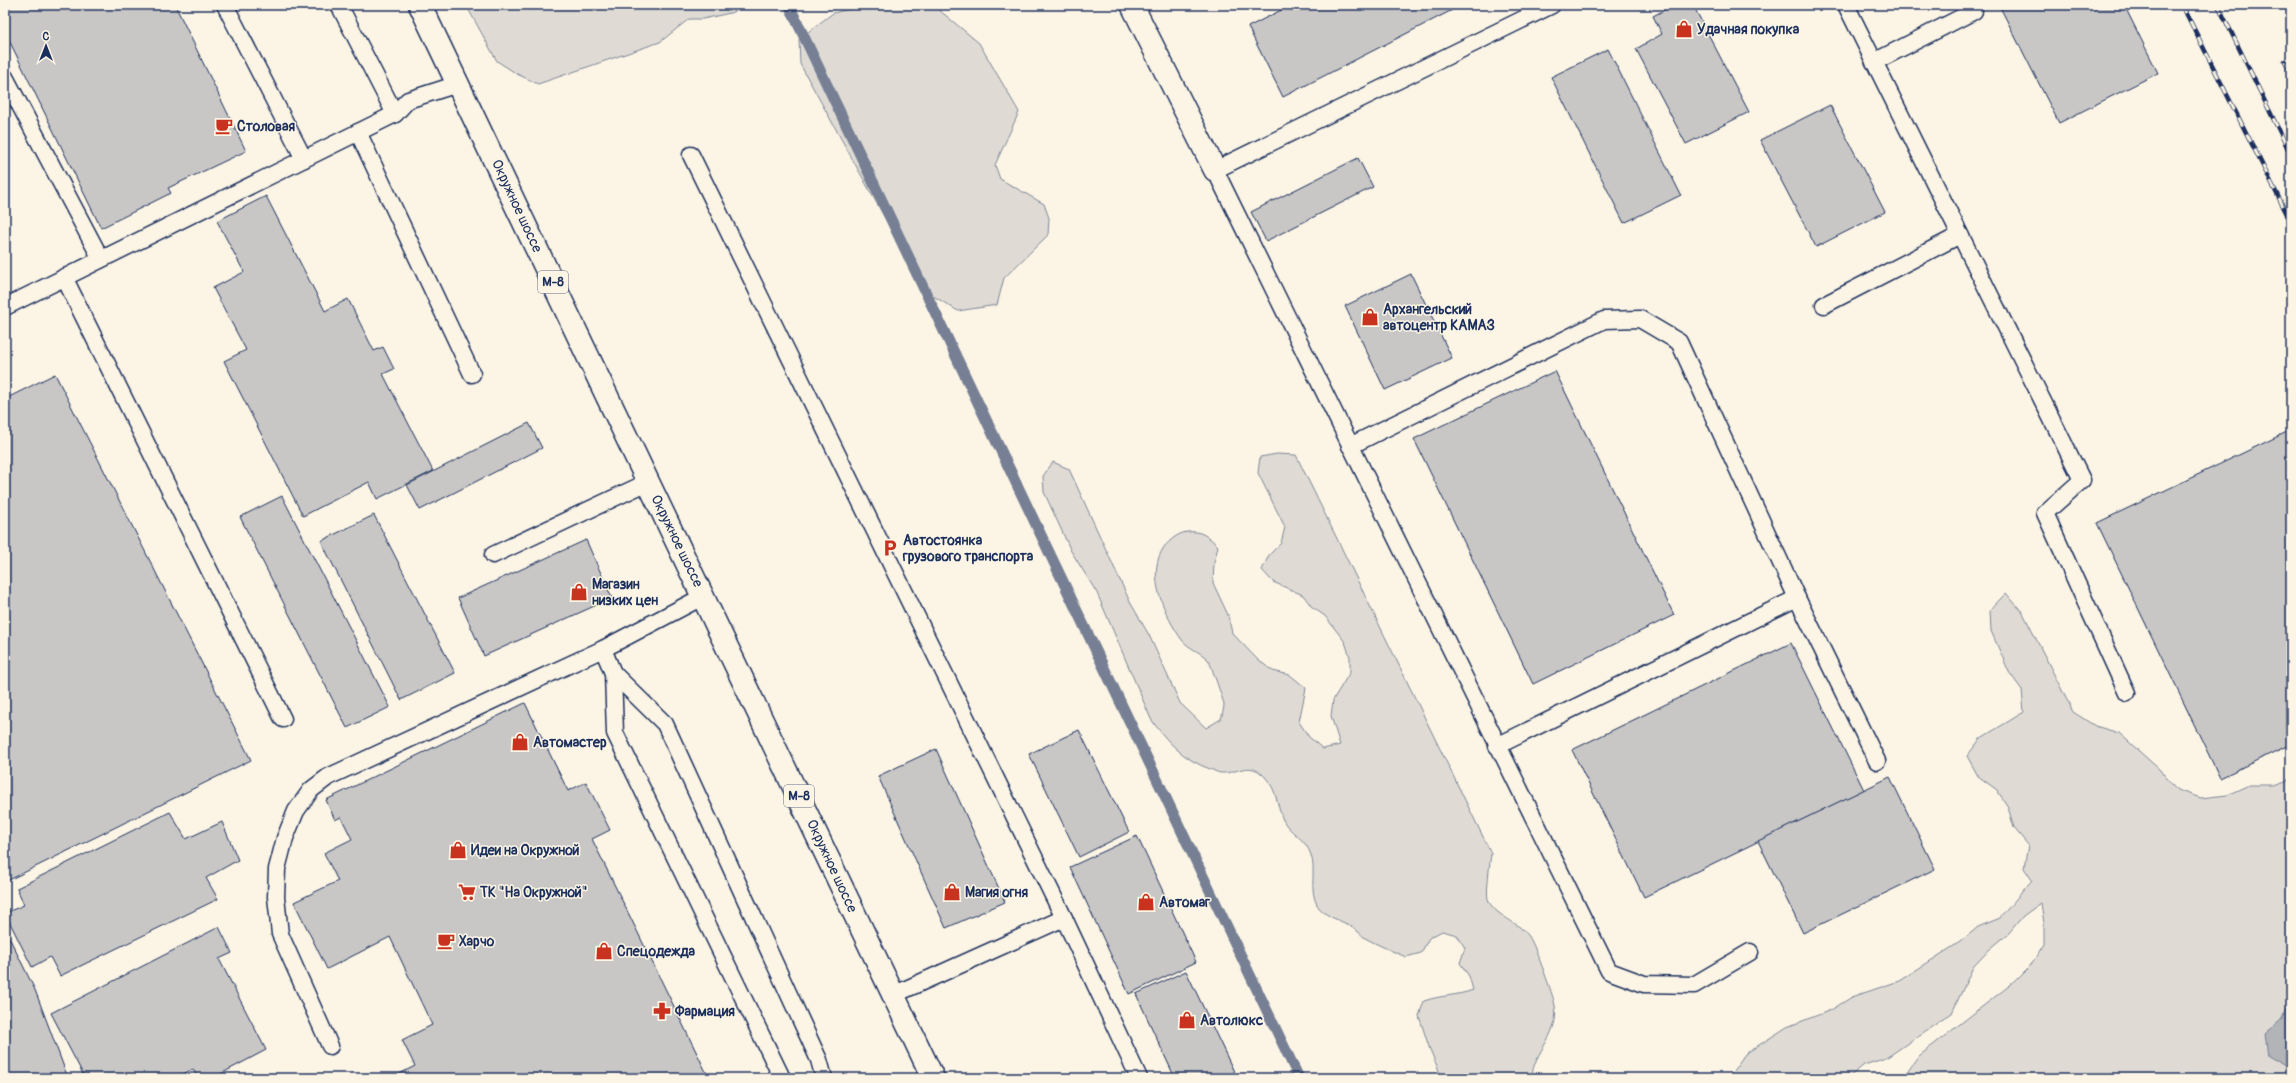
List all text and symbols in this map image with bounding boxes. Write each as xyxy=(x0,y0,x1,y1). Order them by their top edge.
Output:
shop icon: Удачная покупка xyxy=(1674,19,1694,39)
place label: Удачная покупка xyxy=(1697,21,1800,38)
north arrow xyxy=(26,26,66,66)
text: С xyxy=(43,30,50,43)
cafe icon: Столовая xyxy=(214,116,234,136)
place label: Столовая xyxy=(237,118,295,135)
street label: Окружное шоссе xyxy=(488,157,546,255)
road number: М-8 xyxy=(538,271,568,293)
place label: Архангельский автоцентр КАМАЗ xyxy=(1383,301,1495,334)
shop icon: Архангельский автоцентр КАМАЗ xyxy=(1360,307,1380,327)
street label: Окружное шоссе xyxy=(647,492,707,590)
place label: Автостоянка грузового транспорта xyxy=(902,532,1034,565)
parking icon: Автостоянка грузового транспорта xyxy=(880,538,900,558)
place label: Магазин низких цен xyxy=(592,576,658,609)
shop icon: Магазин низких цен xyxy=(569,582,589,602)
shop icon: Автомастер xyxy=(510,732,530,752)
place label: Автомастер xyxy=(533,734,607,751)
road number: М-8 xyxy=(784,785,814,807)
street label: Окружное шоссе xyxy=(803,817,861,915)
shop icon: Идеи на Окружной xyxy=(448,840,468,860)
place label: Идеи на Окружной xyxy=(471,842,580,859)
supermarket icon: ТК "На Окружной" xyxy=(457,882,477,902)
shop icon: Магия огня xyxy=(942,882,962,902)
place label: ТК "На Окружной" xyxy=(479,884,588,901)
place label: Магия огня xyxy=(965,884,1028,901)
shop icon: Автомаг xyxy=(1136,892,1156,912)
place label: Автомаг xyxy=(1159,894,1210,911)
cafe icon: Харчо xyxy=(436,931,456,951)
place label: Харчо xyxy=(459,933,495,950)
shop icon: Спецодежда xyxy=(594,941,614,961)
place label: Спецодежда xyxy=(617,943,696,960)
pharmacy icon: Фармация xyxy=(652,1001,672,1021)
place label: Фармация xyxy=(674,1003,735,1020)
shop icon: Автолюкс xyxy=(1177,1010,1197,1030)
place label: Автолюкс xyxy=(1200,1012,1263,1029)

